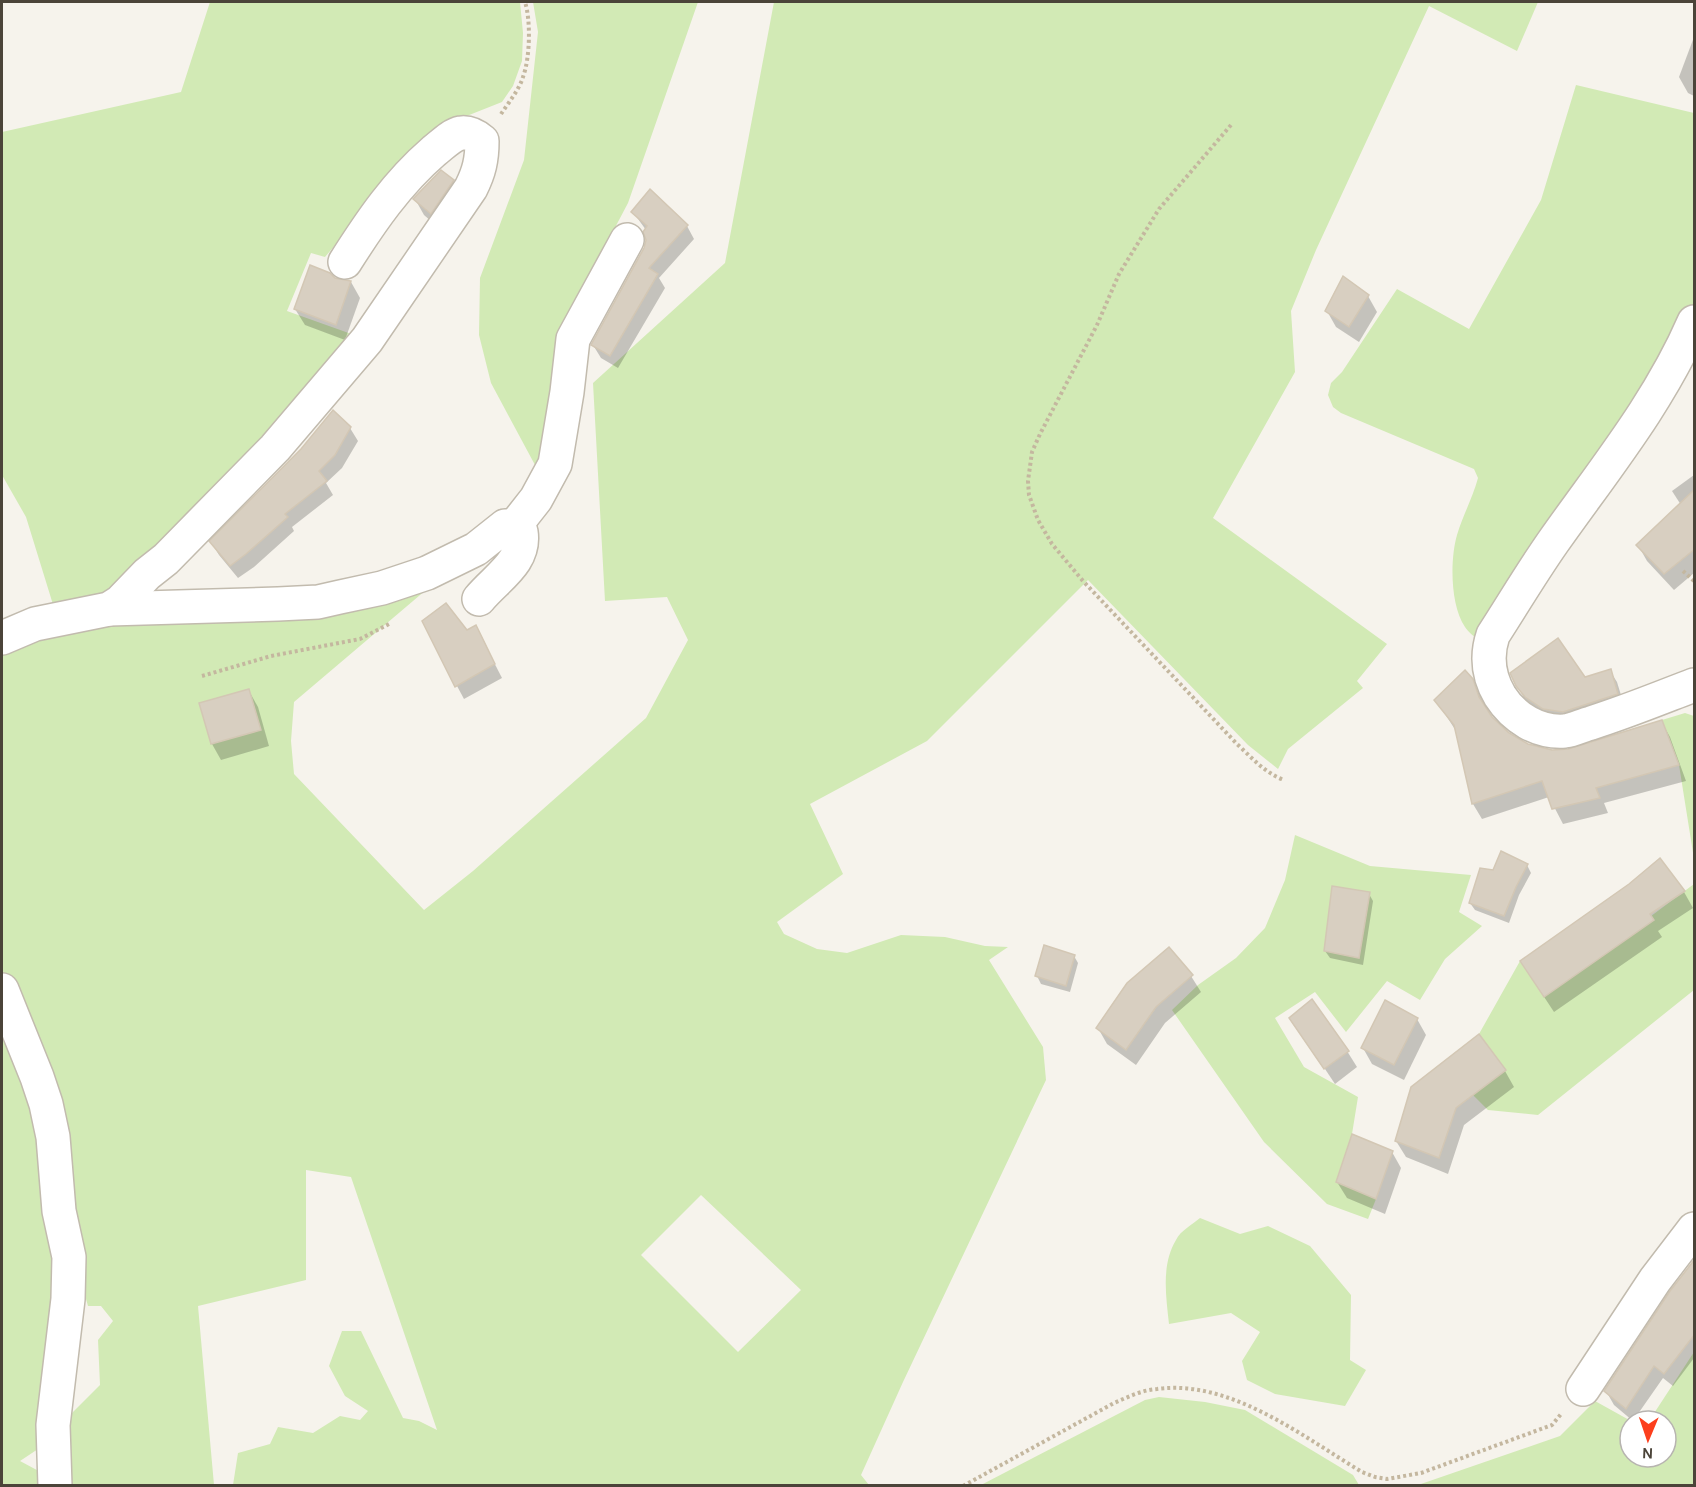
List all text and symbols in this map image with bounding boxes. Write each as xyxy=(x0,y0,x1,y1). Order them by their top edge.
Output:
north arrow xyxy=(1618,1409,1678,1469)
text: N xyxy=(1641,1444,1654,1463)

